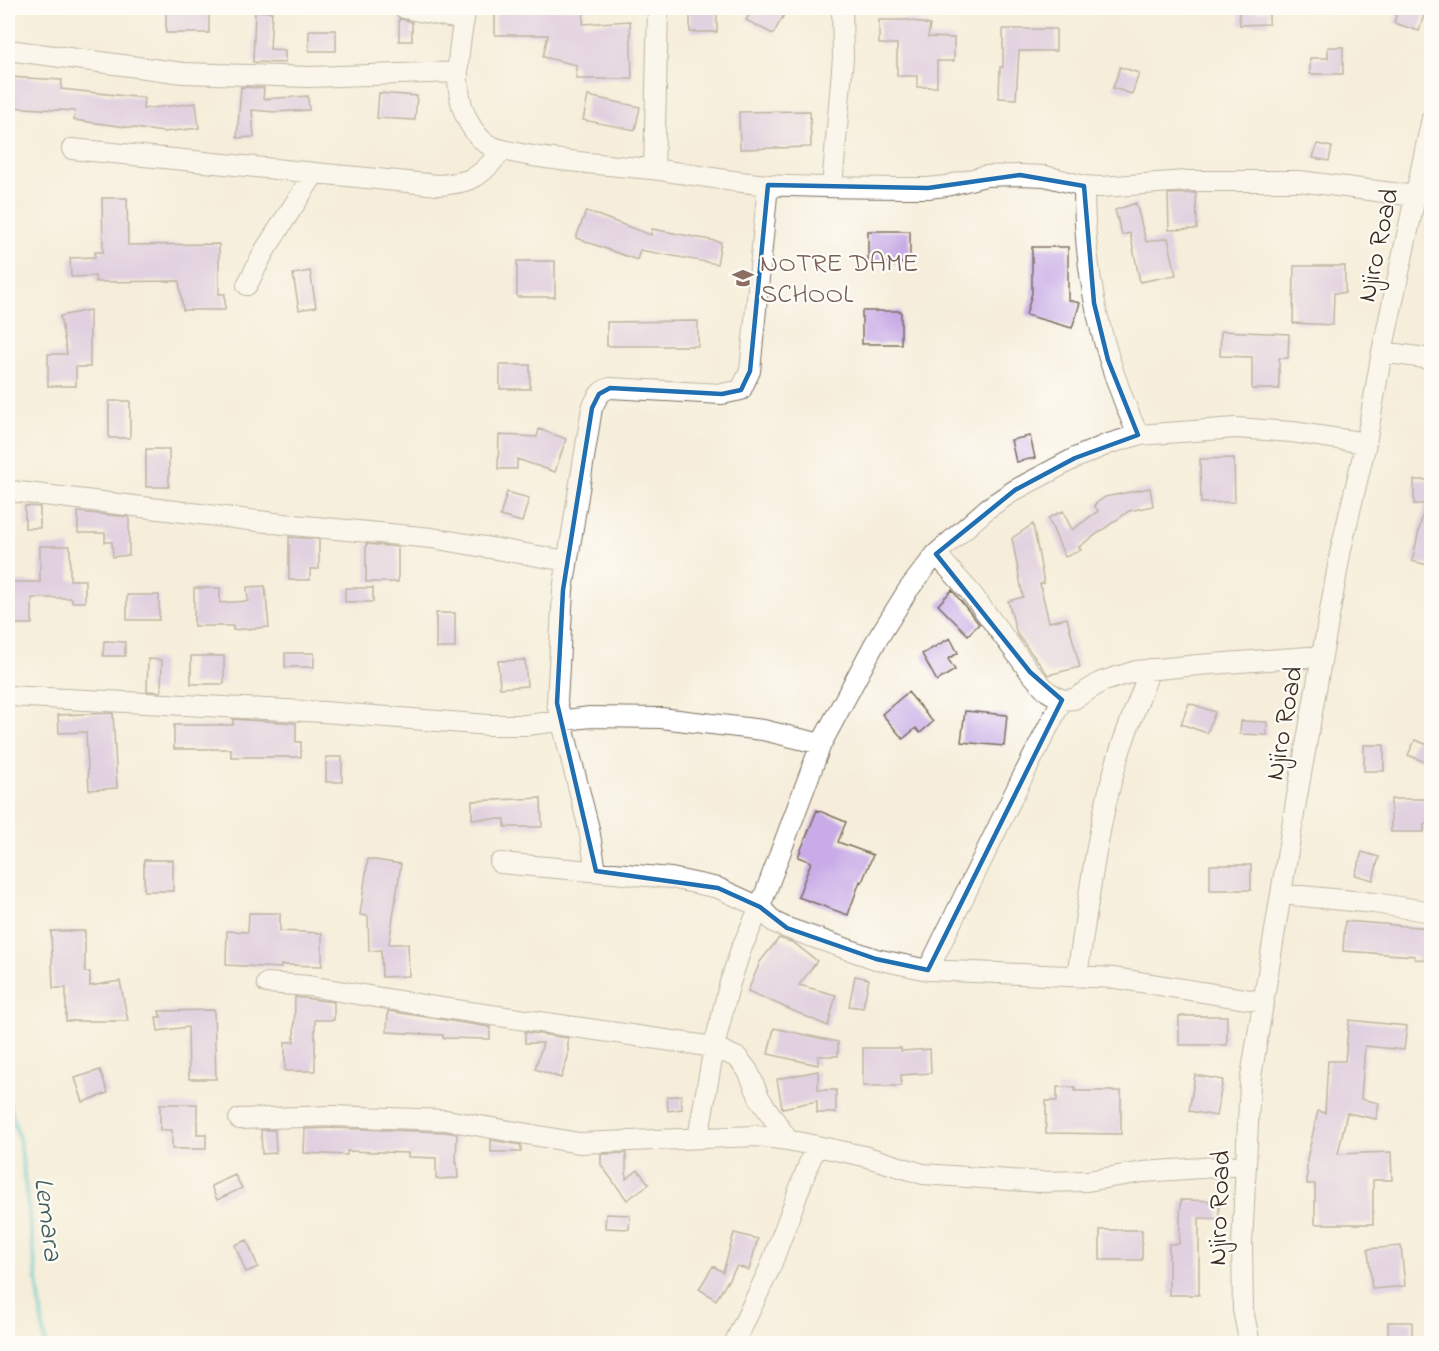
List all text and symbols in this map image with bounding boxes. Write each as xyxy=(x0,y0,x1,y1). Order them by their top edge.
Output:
street label: Njiro Road xyxy=(1348,185,1411,306)
place label: NOTRE DAME SCHOOL xyxy=(760,245,919,315)
school or university icon: NOTRE DAME SCHOOL xyxy=(731,266,755,290)
street label: Njiro Road xyxy=(1256,663,1315,784)
street label: Njiro Road xyxy=(1199,1150,1242,1266)
water label: Lemara xyxy=(21,1175,72,1264)

